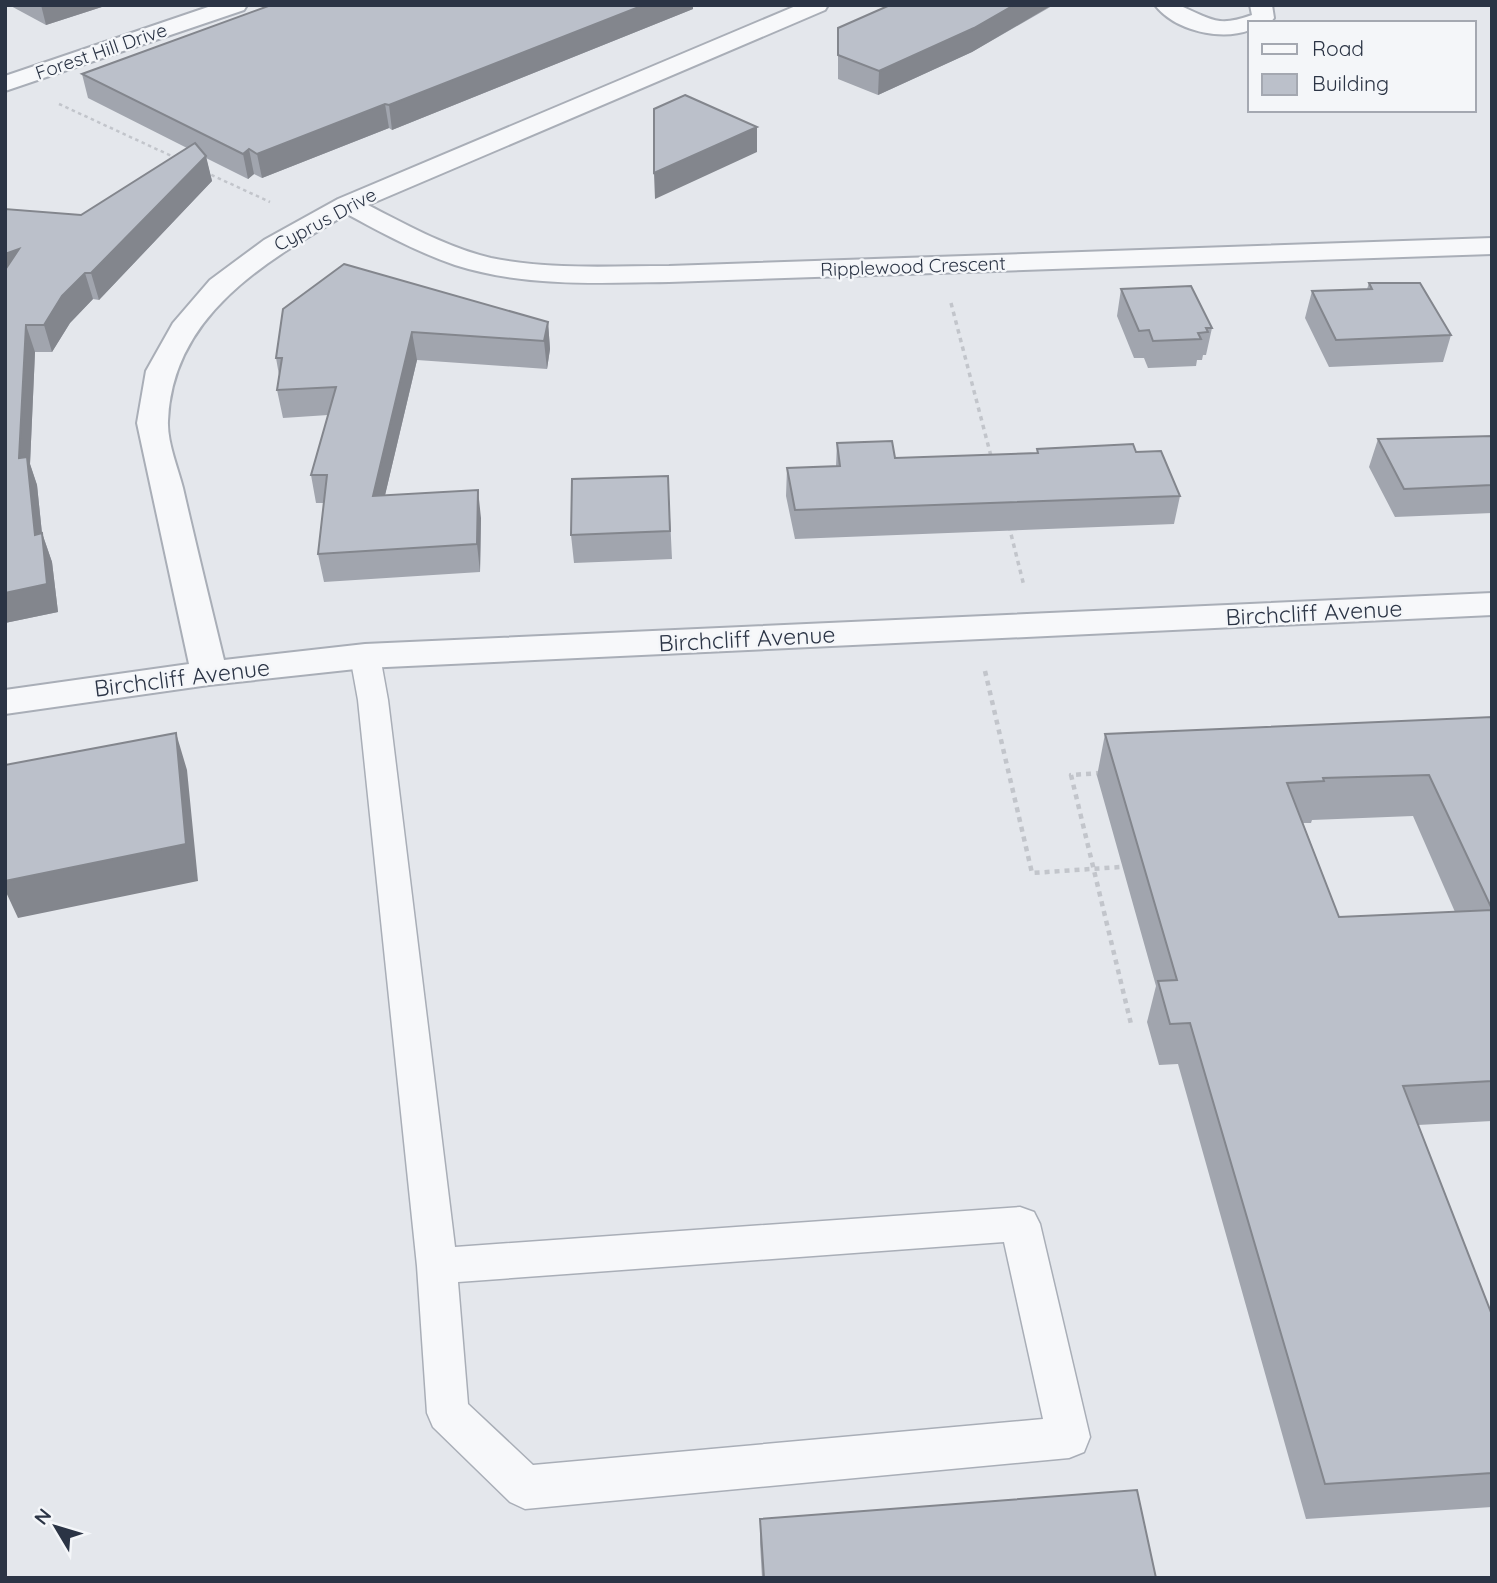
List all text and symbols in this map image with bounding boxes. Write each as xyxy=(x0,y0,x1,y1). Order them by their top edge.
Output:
street label: Forest Hill Drive xyxy=(32,17,170,85)
legend xyxy=(1248,21,1476,112)
text: Road xyxy=(1312,35,1364,61)
text: Building xyxy=(1312,70,1389,96)
street label: Cyprus Drive xyxy=(270,182,380,256)
street label: Ripplewood Crescent xyxy=(820,251,1006,281)
street label: Birchcliff Avenue xyxy=(1225,593,1403,632)
street label: Birchcliff Avenue xyxy=(658,619,836,658)
street label: Birchcliff Avenue xyxy=(92,652,271,703)
north arrow xyxy=(21,1492,91,1562)
text: N xyxy=(29,1504,56,1529)

